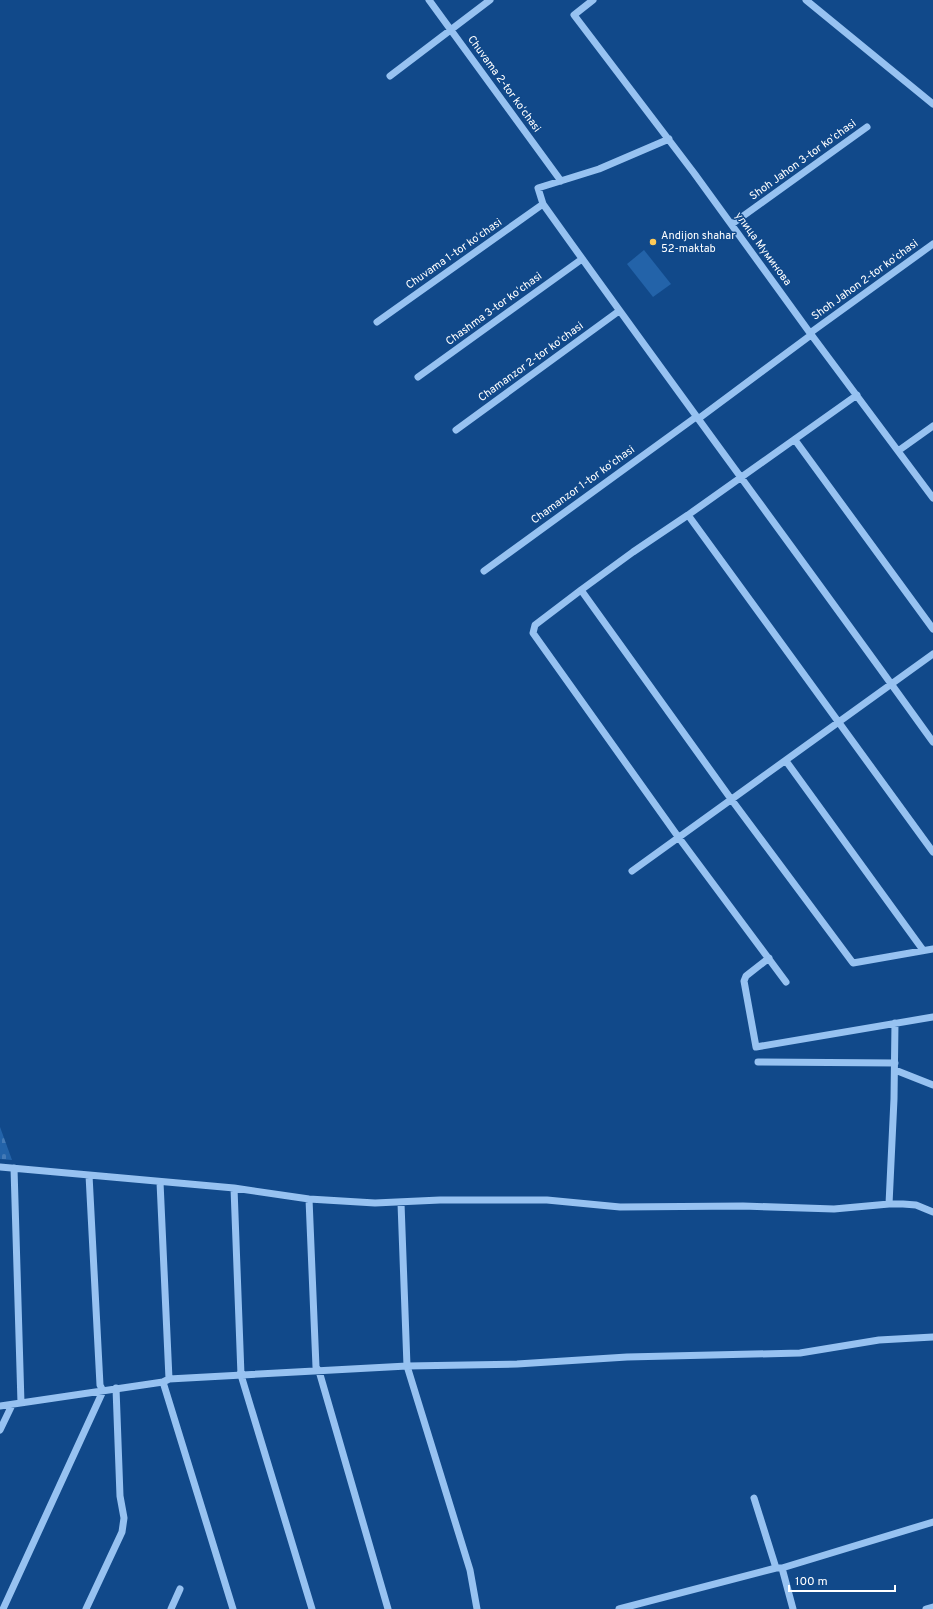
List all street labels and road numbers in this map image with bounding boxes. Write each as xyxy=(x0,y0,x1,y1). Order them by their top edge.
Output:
street label: Chuvama 2-tor koʻchasi xyxy=(464,33,544,135)
street label: Shoh Jahon 3-tor koʻchasi xyxy=(747,117,859,203)
street label: улица Муминова xyxy=(732,209,795,289)
street label: Chuvama 1-tor koʻchasi xyxy=(403,216,505,292)
street label: Shoh Jahon 2-tor koʻchasi xyxy=(809,237,921,323)
street label: Chashma 3-tor koʻchasi xyxy=(443,269,545,349)
street label: Chamanzor 2-tor koʻchasi xyxy=(476,319,586,405)
street label: Chamanzor 1-tor koʻchasi xyxy=(528,443,638,527)

